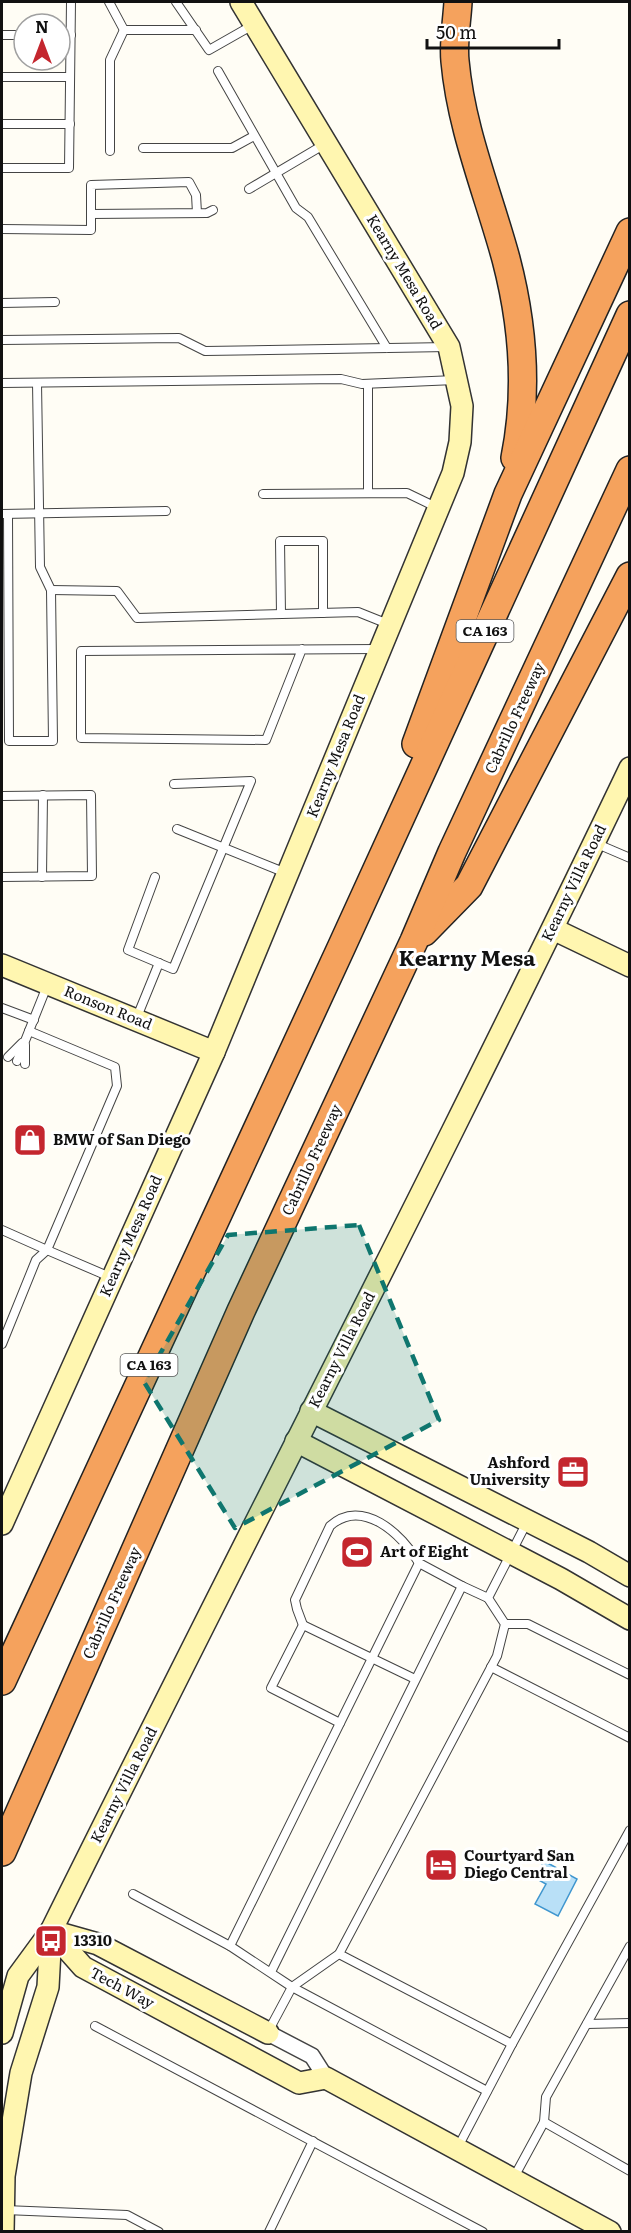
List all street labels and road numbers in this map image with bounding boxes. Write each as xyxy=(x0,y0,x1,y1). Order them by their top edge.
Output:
street label: Kearny Mesa Road xyxy=(362,209,449,333)
road number: CA 163 xyxy=(456,620,514,642)
street label: Cabrillo Freeway xyxy=(478,658,550,777)
street label: Kearny Mesa Road xyxy=(299,690,370,821)
street label: Kearny Villa Road xyxy=(534,820,611,945)
street label: Ronson Road xyxy=(61,978,156,1035)
street label: Cabrillo Freeway xyxy=(275,1100,347,1219)
street label: Kearny Mesa Road xyxy=(92,1171,167,1300)
street label: Kearny Villa Road xyxy=(301,1287,380,1412)
road number: CA 163 xyxy=(120,1354,178,1376)
street label: Cabrillo Freeway xyxy=(76,1542,146,1662)
street label: Kearny Villa Road xyxy=(83,1722,162,1847)
street label: Tech Way xyxy=(86,1960,159,2013)

